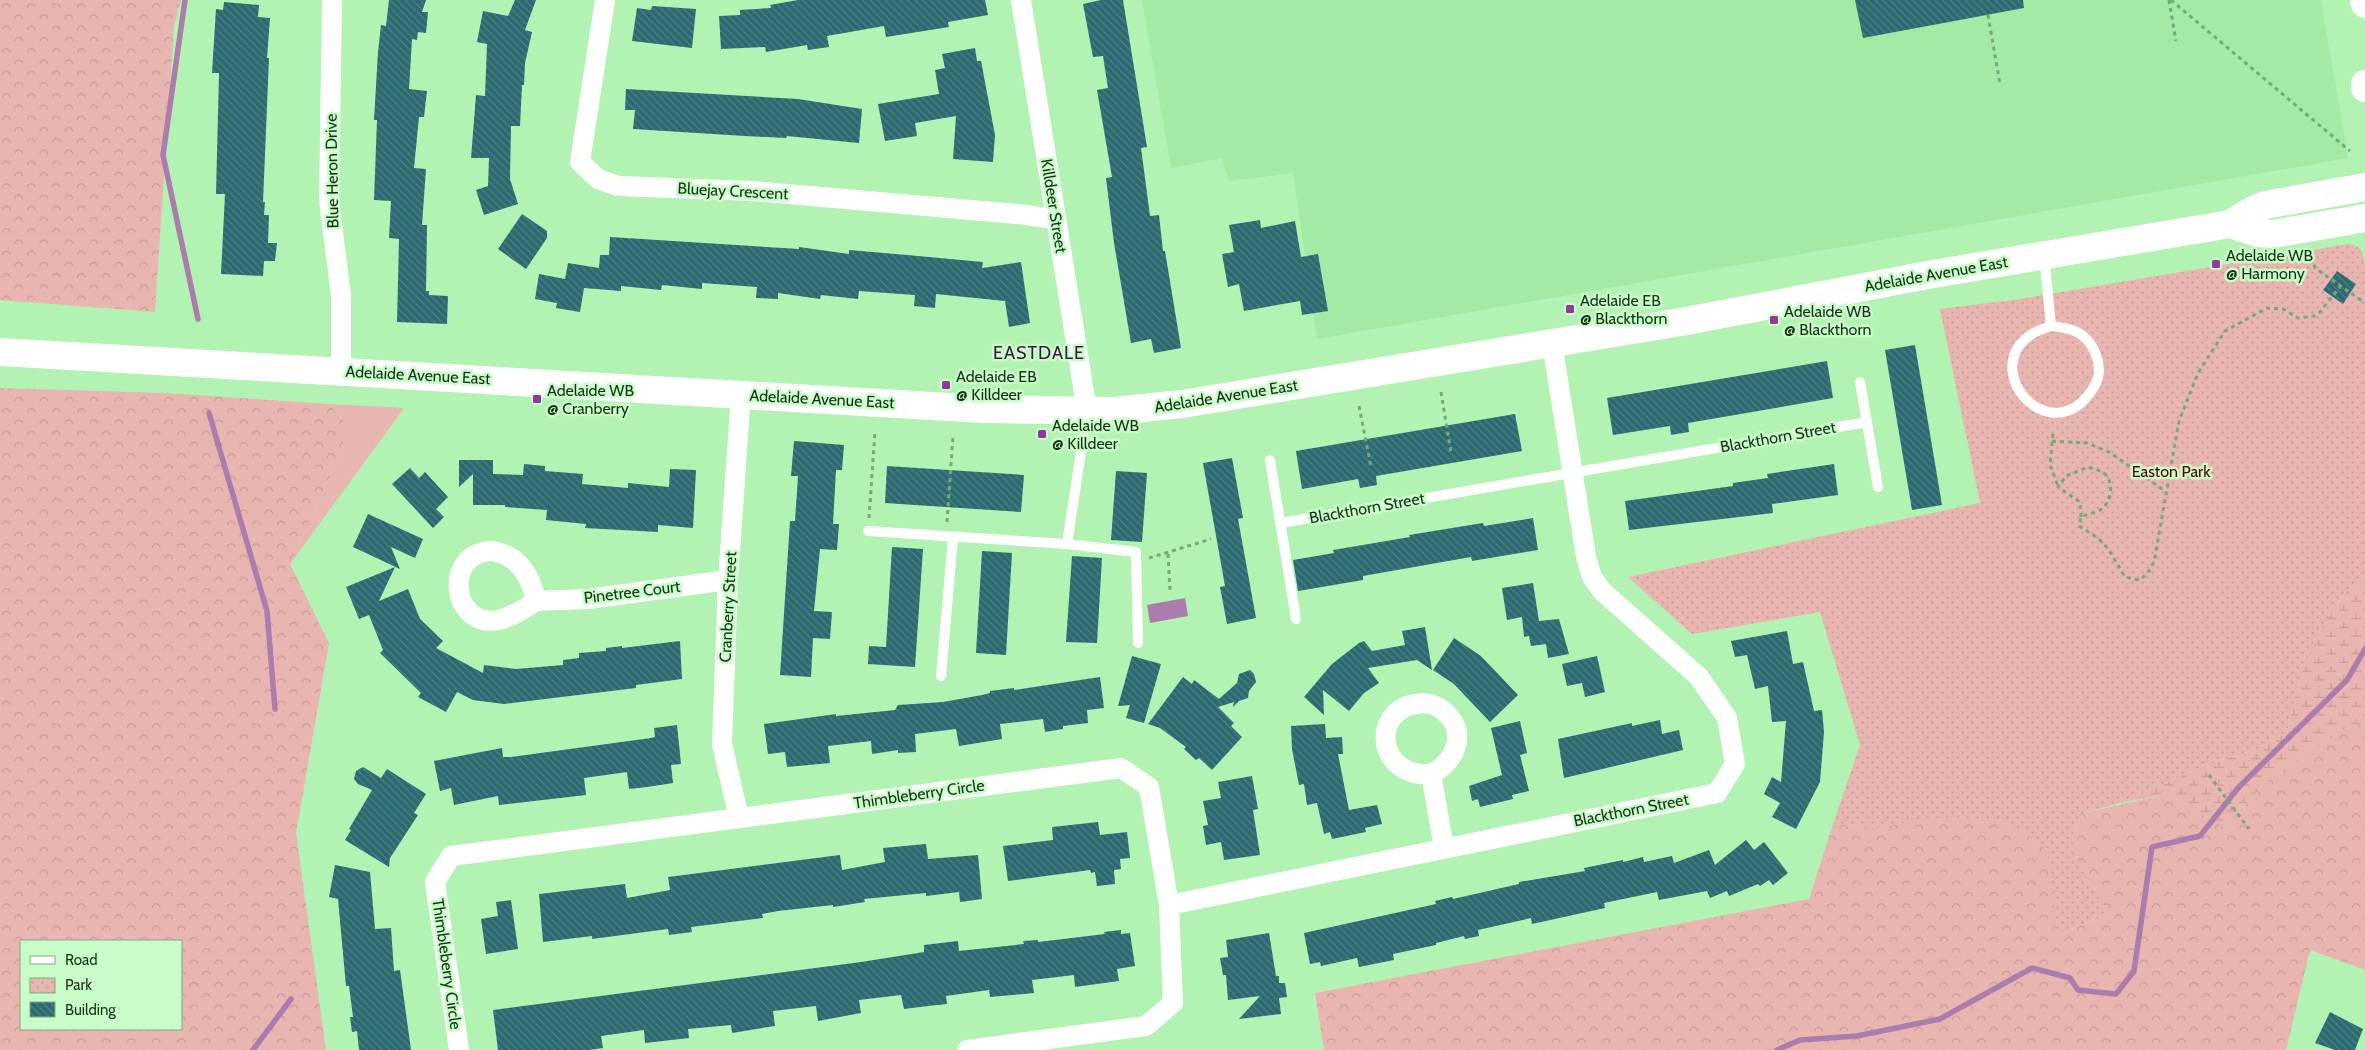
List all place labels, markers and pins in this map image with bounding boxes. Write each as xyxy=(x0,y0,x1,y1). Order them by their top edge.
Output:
place label: Adelaide WB @ Harmony xyxy=(2226,246,2313,283)
marker: Adelaide WB @ Harmony xyxy=(2210,258,2222,270)
place label: Adelaide EB @ Blackthorn xyxy=(1580,291,1667,328)
place label: Adelaide WB @ Blackthorn xyxy=(1784,302,1871,339)
marker: Adelaide EB @ Blackthorn xyxy=(1564,303,1576,315)
marker: Adelaide WB @ Blackthorn xyxy=(1768,314,1780,326)
place label: Adelaide EB @ Killdeer xyxy=(956,367,1037,404)
marker: Adelaide EB @ Killdeer xyxy=(940,379,952,391)
place label: Adelaide WB @ Cranberry xyxy=(547,381,634,418)
marker: Adelaide WB @ Cranberry xyxy=(531,393,543,405)
place label: Adelaide WB @ Killdeer xyxy=(1052,416,1139,453)
marker: Adelaide WB @ Killdeer xyxy=(1036,428,1048,440)

